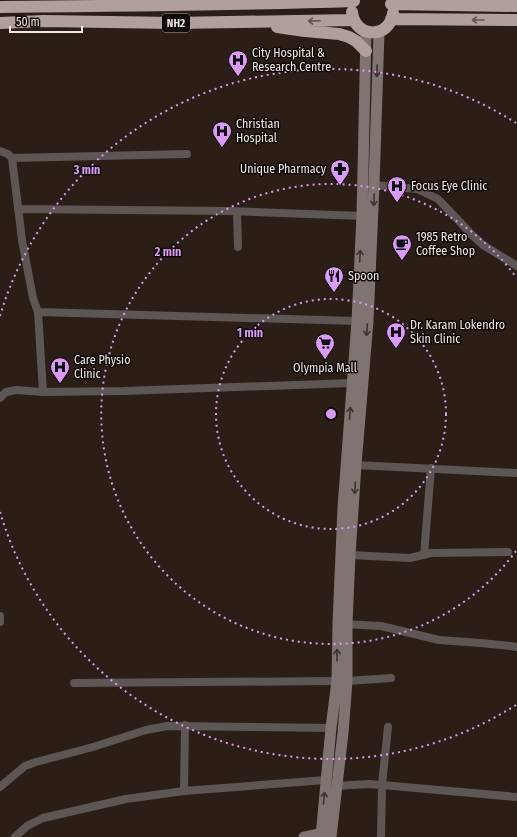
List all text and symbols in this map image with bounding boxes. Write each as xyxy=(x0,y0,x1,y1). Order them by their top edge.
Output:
scale bar xyxy=(10,8,82,34)
road number: NH2 xyxy=(162,14,190,32)
text: 50 m xyxy=(16,15,40,29)
one-way arrow xyxy=(472,16,485,24)
one-way arrow xyxy=(308,17,321,24)
place label: City Hospital & Research Centre xyxy=(252,46,331,74)
hospital icon: City Hospital & Research Centre xyxy=(227,49,249,77)
one-way arrow xyxy=(374,64,381,77)
place label: Christian Hospital xyxy=(236,117,280,145)
hospital icon: Christian Hospital xyxy=(211,120,233,148)
pharmacy icon: Unique Pharmacy xyxy=(329,158,351,186)
place label: Unique Pharmacy xyxy=(240,162,327,176)
text: 3 min xyxy=(73,163,100,177)
hospital icon: Focus Eye Clinic xyxy=(386,175,408,203)
place label: Focus Eye Clinic xyxy=(411,179,488,193)
one-way arrow xyxy=(370,193,377,206)
place label: 1985 Retro Coffee Shop xyxy=(416,230,475,258)
cafe icon: 1985 Retro Coffee Shop xyxy=(391,233,413,261)
text: 2 min xyxy=(154,245,181,259)
one-way arrow xyxy=(356,250,364,263)
restaurant icon: Spoon xyxy=(323,265,345,293)
place label: Spoon xyxy=(348,269,379,283)
place label: Dr. Karam Lokendro Skin Clinic xyxy=(410,318,505,346)
hospital icon: Dr. Karam Lokendro Skin Clinic xyxy=(385,321,407,349)
one-way arrow xyxy=(364,323,371,336)
text: 1 min xyxy=(237,326,263,340)
supermarket icon: Olympia Mall xyxy=(314,332,336,360)
place label: Care Physio Clinic xyxy=(74,353,130,381)
hospital icon: Care Physio Clinic xyxy=(49,356,71,384)
place label: Olympia Mall xyxy=(293,361,357,375)
centre of rings xyxy=(324,407,338,421)
one-way arrow xyxy=(346,407,353,420)
one-way arrow xyxy=(351,481,358,494)
one-way arrow xyxy=(333,649,341,662)
one-way arrow xyxy=(320,792,328,805)

